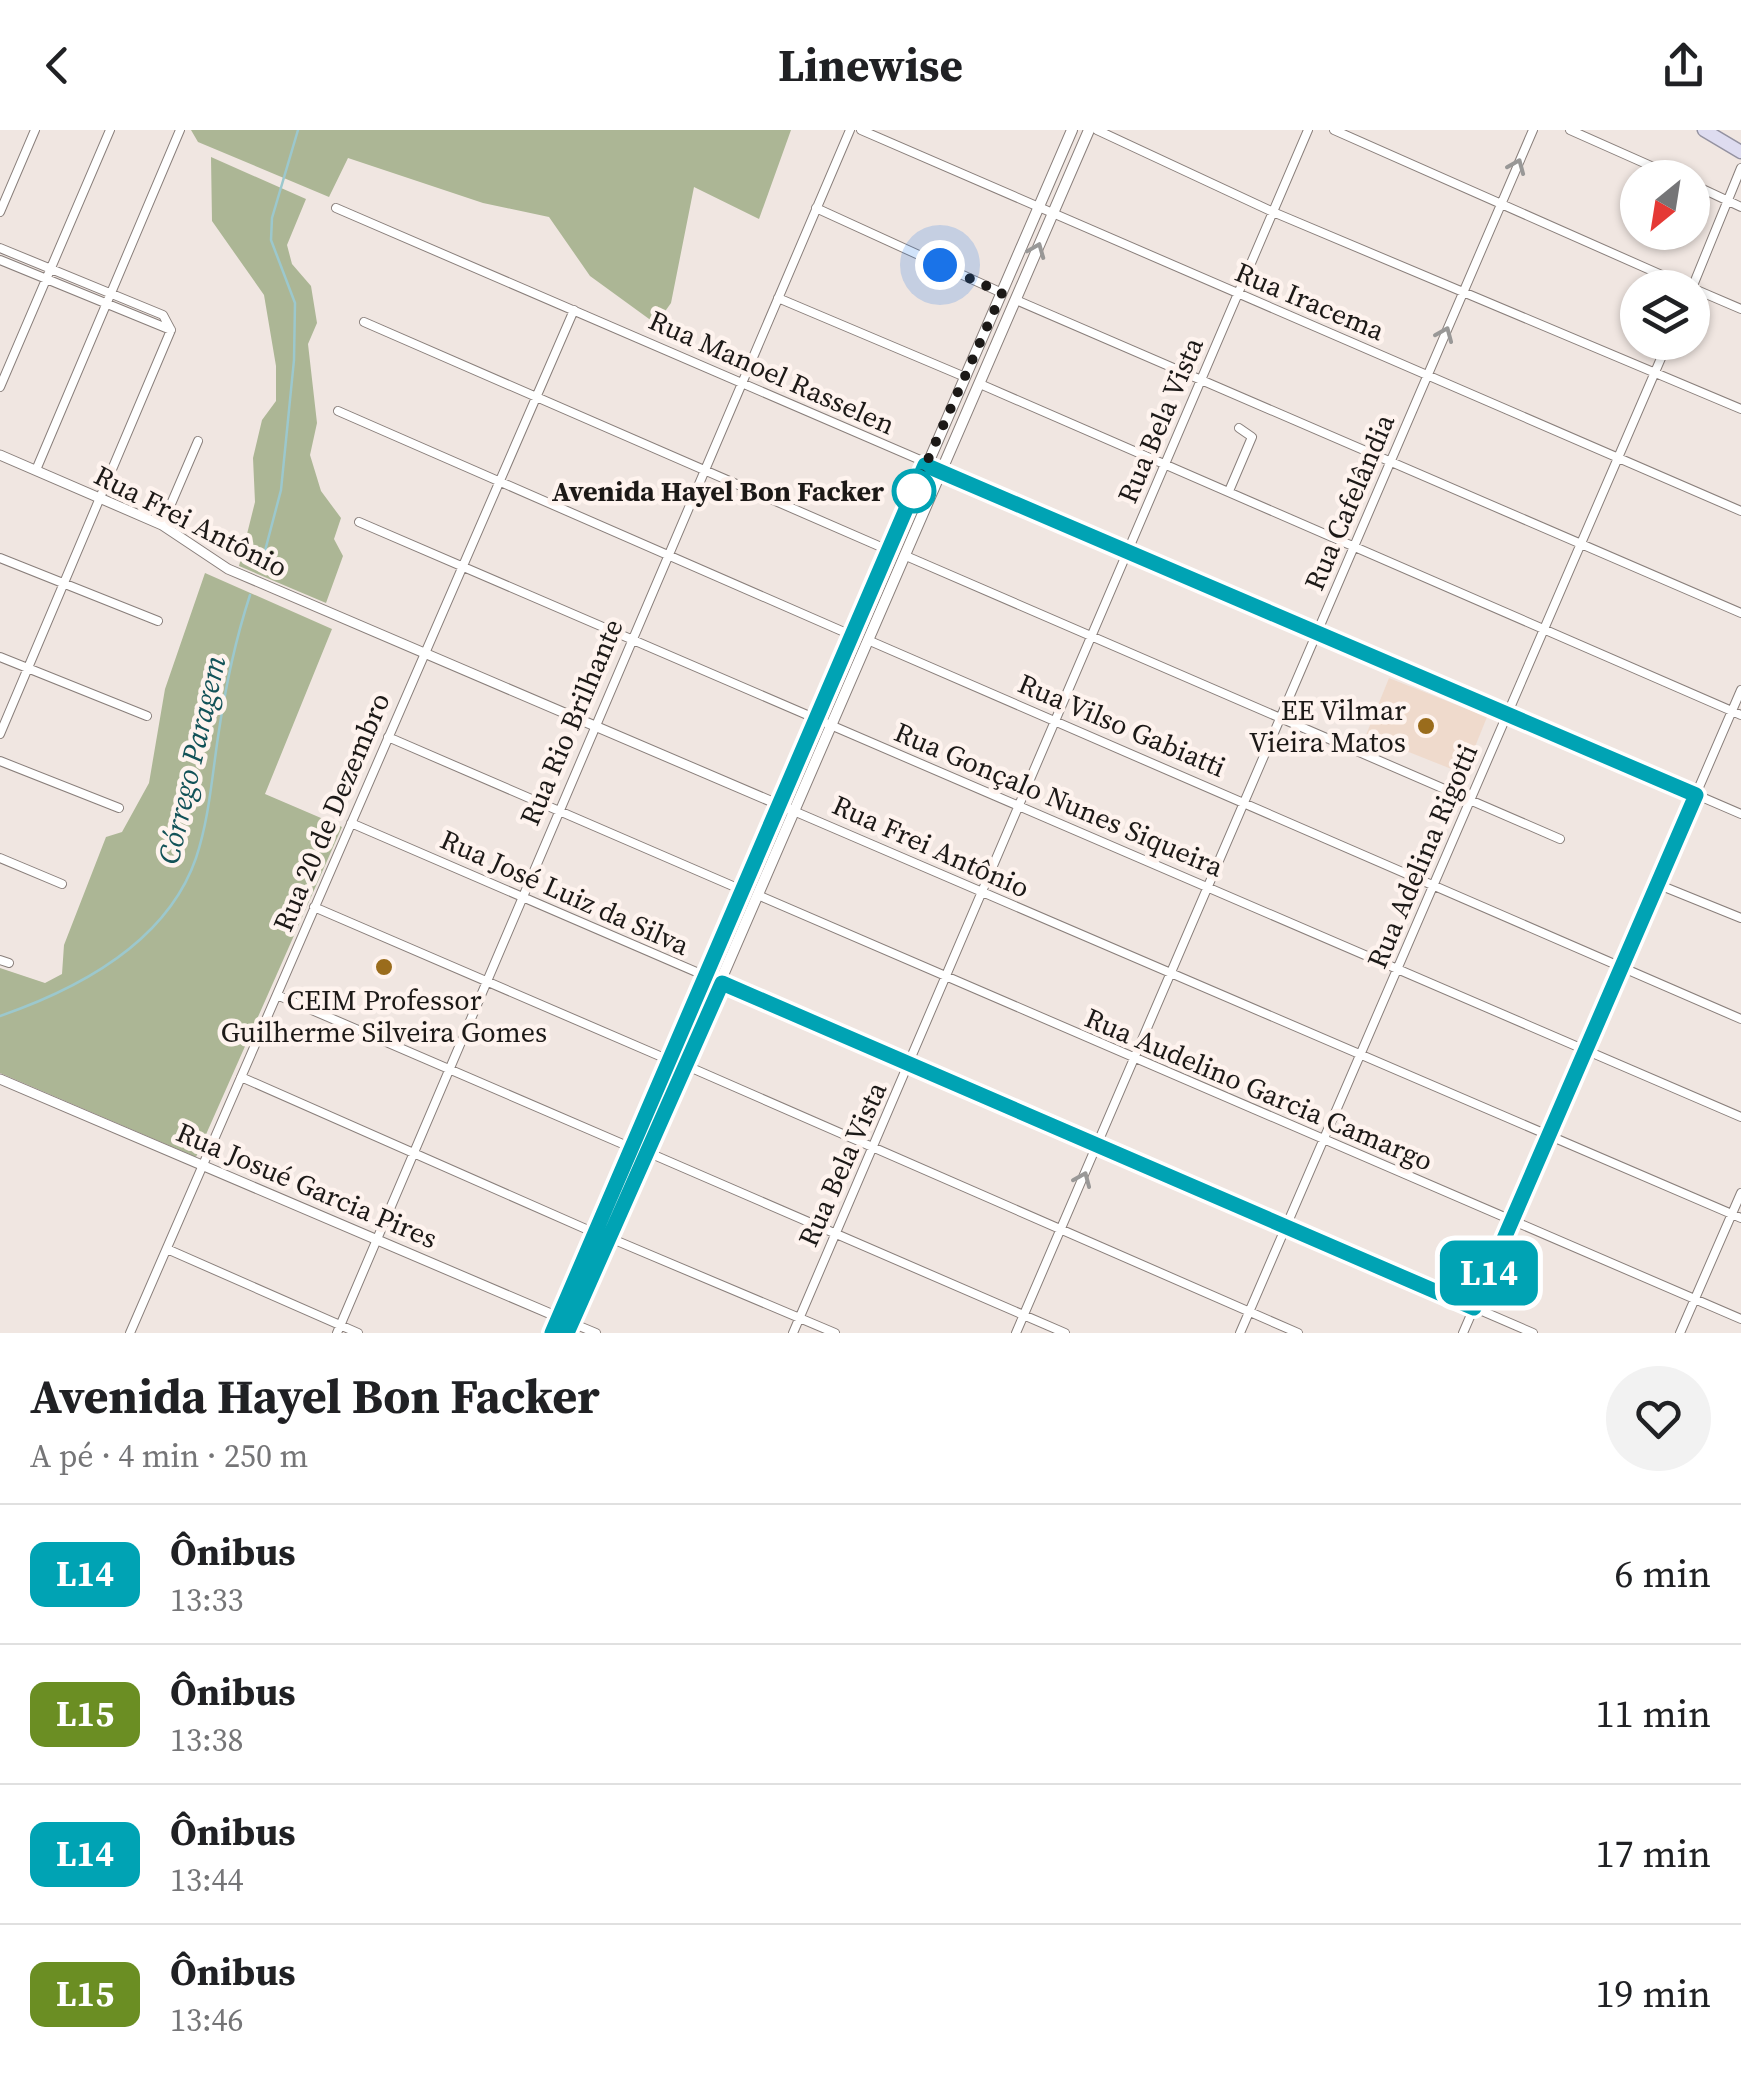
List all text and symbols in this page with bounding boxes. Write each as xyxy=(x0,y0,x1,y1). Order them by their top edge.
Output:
text: Linewise xyxy=(778,34,963,96)
icon: back xyxy=(30,38,85,93)
icon: share xyxy=(1656,38,1711,93)
one-way arrow xyxy=(1505,159,1525,177)
north arrow xyxy=(1620,160,1710,250)
map controls xyxy=(1620,160,1710,360)
your location xyxy=(915,240,965,290)
one-way arrow xyxy=(1025,242,1045,260)
street label: Rua Iracema xyxy=(1230,253,1391,350)
button: layers xyxy=(1620,270,1710,360)
street label: Rua Manoel Rasselen xyxy=(643,301,901,443)
one-way arrow xyxy=(1433,326,1453,344)
street label: Rua Bela Vista xyxy=(1108,331,1212,509)
street label: Rua Cafelândia xyxy=(1295,407,1404,596)
street label: Rua Frei Antônio xyxy=(88,456,294,586)
marker: Avenida Hayel Bon Facker xyxy=(893,470,935,512)
place label: Avenida Hayel Bon Facker xyxy=(552,472,884,510)
street label: Rua Rio Brilhante xyxy=(510,613,632,831)
water label: Córrego Paragem xyxy=(148,651,236,868)
street label: Rua Vilso Gabiatti xyxy=(1012,664,1232,786)
street label: Rua 20 de Dezembro xyxy=(264,687,398,937)
place label: EE Vilmar Vieira Matos xyxy=(1249,691,1406,761)
street label: Rua Gonçalo Nunes Siqueira xyxy=(889,712,1230,886)
marker: EE Vilmar Vieira Matos xyxy=(1415,715,1437,737)
street label: Rua Adelina Rigotti xyxy=(1358,738,1486,974)
street label: Rua Frei Antônio xyxy=(826,786,1036,906)
street label: Rua José Luiz da Silva xyxy=(435,820,696,964)
marker: CEIM Professor Guilherme Silveira Gomes xyxy=(373,956,395,978)
place label: CEIM Professor Guilherme Silveira Gomes xyxy=(221,981,547,1051)
street label: Rua Audelino Garcia Camargo xyxy=(1079,998,1439,1180)
street label: Rua Bela Vista xyxy=(789,1075,896,1252)
street label: Rua Josué Garcia Pires xyxy=(171,1113,443,1257)
one-way arrow xyxy=(1071,1171,1091,1189)
line badge: L14 xyxy=(1432,1240,1546,1306)
text: L14 xyxy=(1460,1249,1518,1297)
text: Avenida Hayel Bon Facker xyxy=(30,1363,600,1429)
button: heart xyxy=(1606,1366,1711,1471)
text: A pé · 4 min · 250 m xyxy=(30,1434,308,1478)
text: Ônibus xyxy=(170,1526,296,1578)
text: 6 min xyxy=(1615,1548,1711,1600)
text: L14 xyxy=(56,1550,114,1598)
text: 13:33 xyxy=(170,1578,244,1622)
text: Ônibus xyxy=(170,1666,296,1718)
text: 11 min xyxy=(1596,1688,1711,1740)
text: L15 xyxy=(56,1690,114,1738)
text: 13:38 xyxy=(170,1718,244,1762)
text: Ônibus xyxy=(170,1806,296,1858)
text: 17 min xyxy=(1596,1828,1711,1880)
text: L14 xyxy=(56,1830,114,1878)
text: 13:44 xyxy=(170,1858,244,1902)
text: Ônibus xyxy=(170,1946,296,1998)
text: 19 min xyxy=(1596,1968,1711,2020)
text: L15 xyxy=(56,1970,114,2018)
text: 13:46 xyxy=(170,1998,244,2042)

